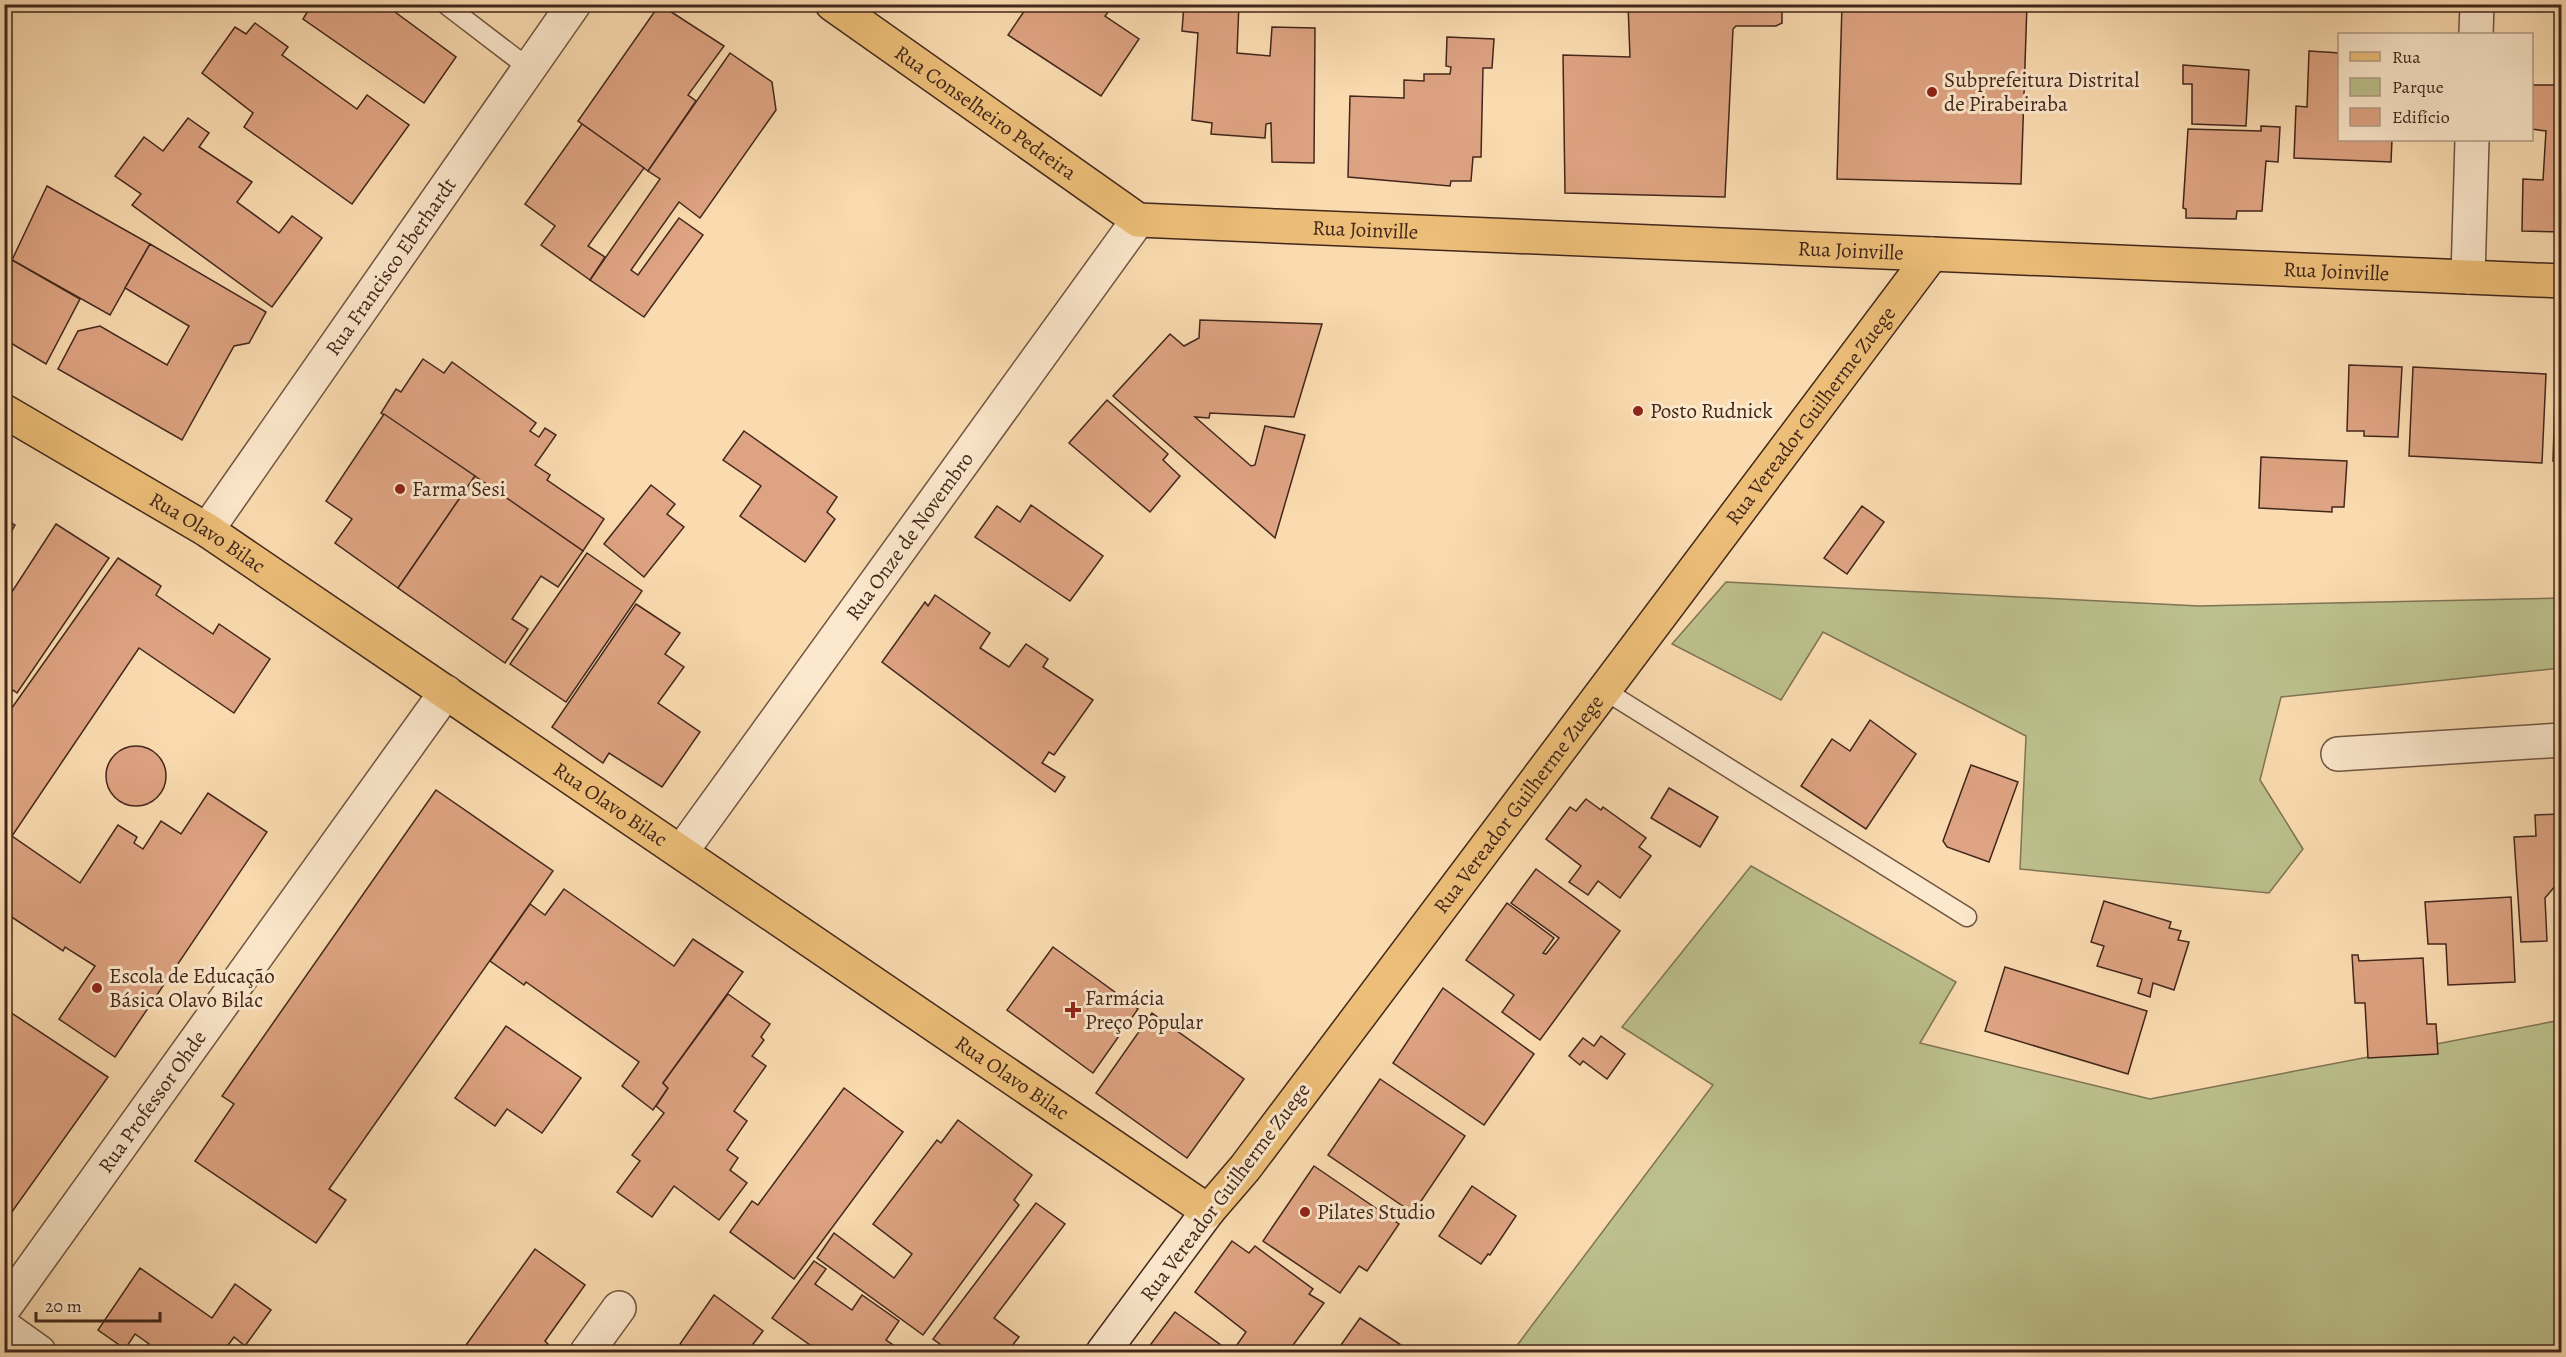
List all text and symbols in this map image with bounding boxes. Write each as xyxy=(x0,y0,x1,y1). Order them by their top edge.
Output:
legend xyxy=(2338,33,2533,141)
street label: Rua Conselheiro Pedreira xyxy=(889,39,1082,186)
text: Rua xyxy=(2392,45,2421,69)
place label: Subprefeitura Distrital de Pirabeiraba xyxy=(1944,66,2139,118)
text: Parque xyxy=(2392,75,2444,99)
marker: Subprefeitura Distrital de Pirabeiraba xyxy=(1925,85,1939,99)
text: Edifício xyxy=(2392,105,2450,129)
street label: Rua Francisco Eberhardt xyxy=(319,172,463,361)
street label: Rua Joinville xyxy=(1312,213,1419,246)
street label: Rua Joinville xyxy=(1797,234,1904,267)
street label: Rua Joinville xyxy=(2283,255,2390,288)
street label: Rua Vereador Guilherme Zuege xyxy=(1719,300,1902,531)
place label: Posto Rudnick xyxy=(1650,397,1773,425)
marker: Posto Rudnick xyxy=(1631,404,1645,418)
street label: Rua Onze de Novembro xyxy=(839,446,980,626)
place label: Farma Sesi xyxy=(412,475,506,503)
marker: Farma Sesi xyxy=(393,482,407,496)
street label: Rua Olavo Bilac xyxy=(144,485,271,580)
street label: Rua Vereador Guilherme Zuege xyxy=(1427,689,1610,919)
street label: Rua Olavo Bilac xyxy=(548,756,673,853)
place label: Escola de Educação Básica Olavo Bilac xyxy=(109,962,275,1014)
marker: Escola de Educação Básica Olavo Bilac xyxy=(90,981,104,995)
place label: Farmácia Preço Popular xyxy=(1085,984,1203,1036)
marker: Farmácia Preço Popular xyxy=(1066,1003,1080,1017)
street label: Rua Professor Ohde xyxy=(91,1025,213,1179)
street label: Rua Olavo Bilac xyxy=(949,1029,1075,1127)
street label: Rua Vereador Guilherme Zuege xyxy=(1133,1077,1317,1307)
place label: Pilates Studio xyxy=(1317,1198,1435,1226)
marker: Pilates Studio xyxy=(1298,1205,1312,1219)
scale bar xyxy=(36,1285,160,1323)
text: 20 m xyxy=(45,1294,82,1318)

